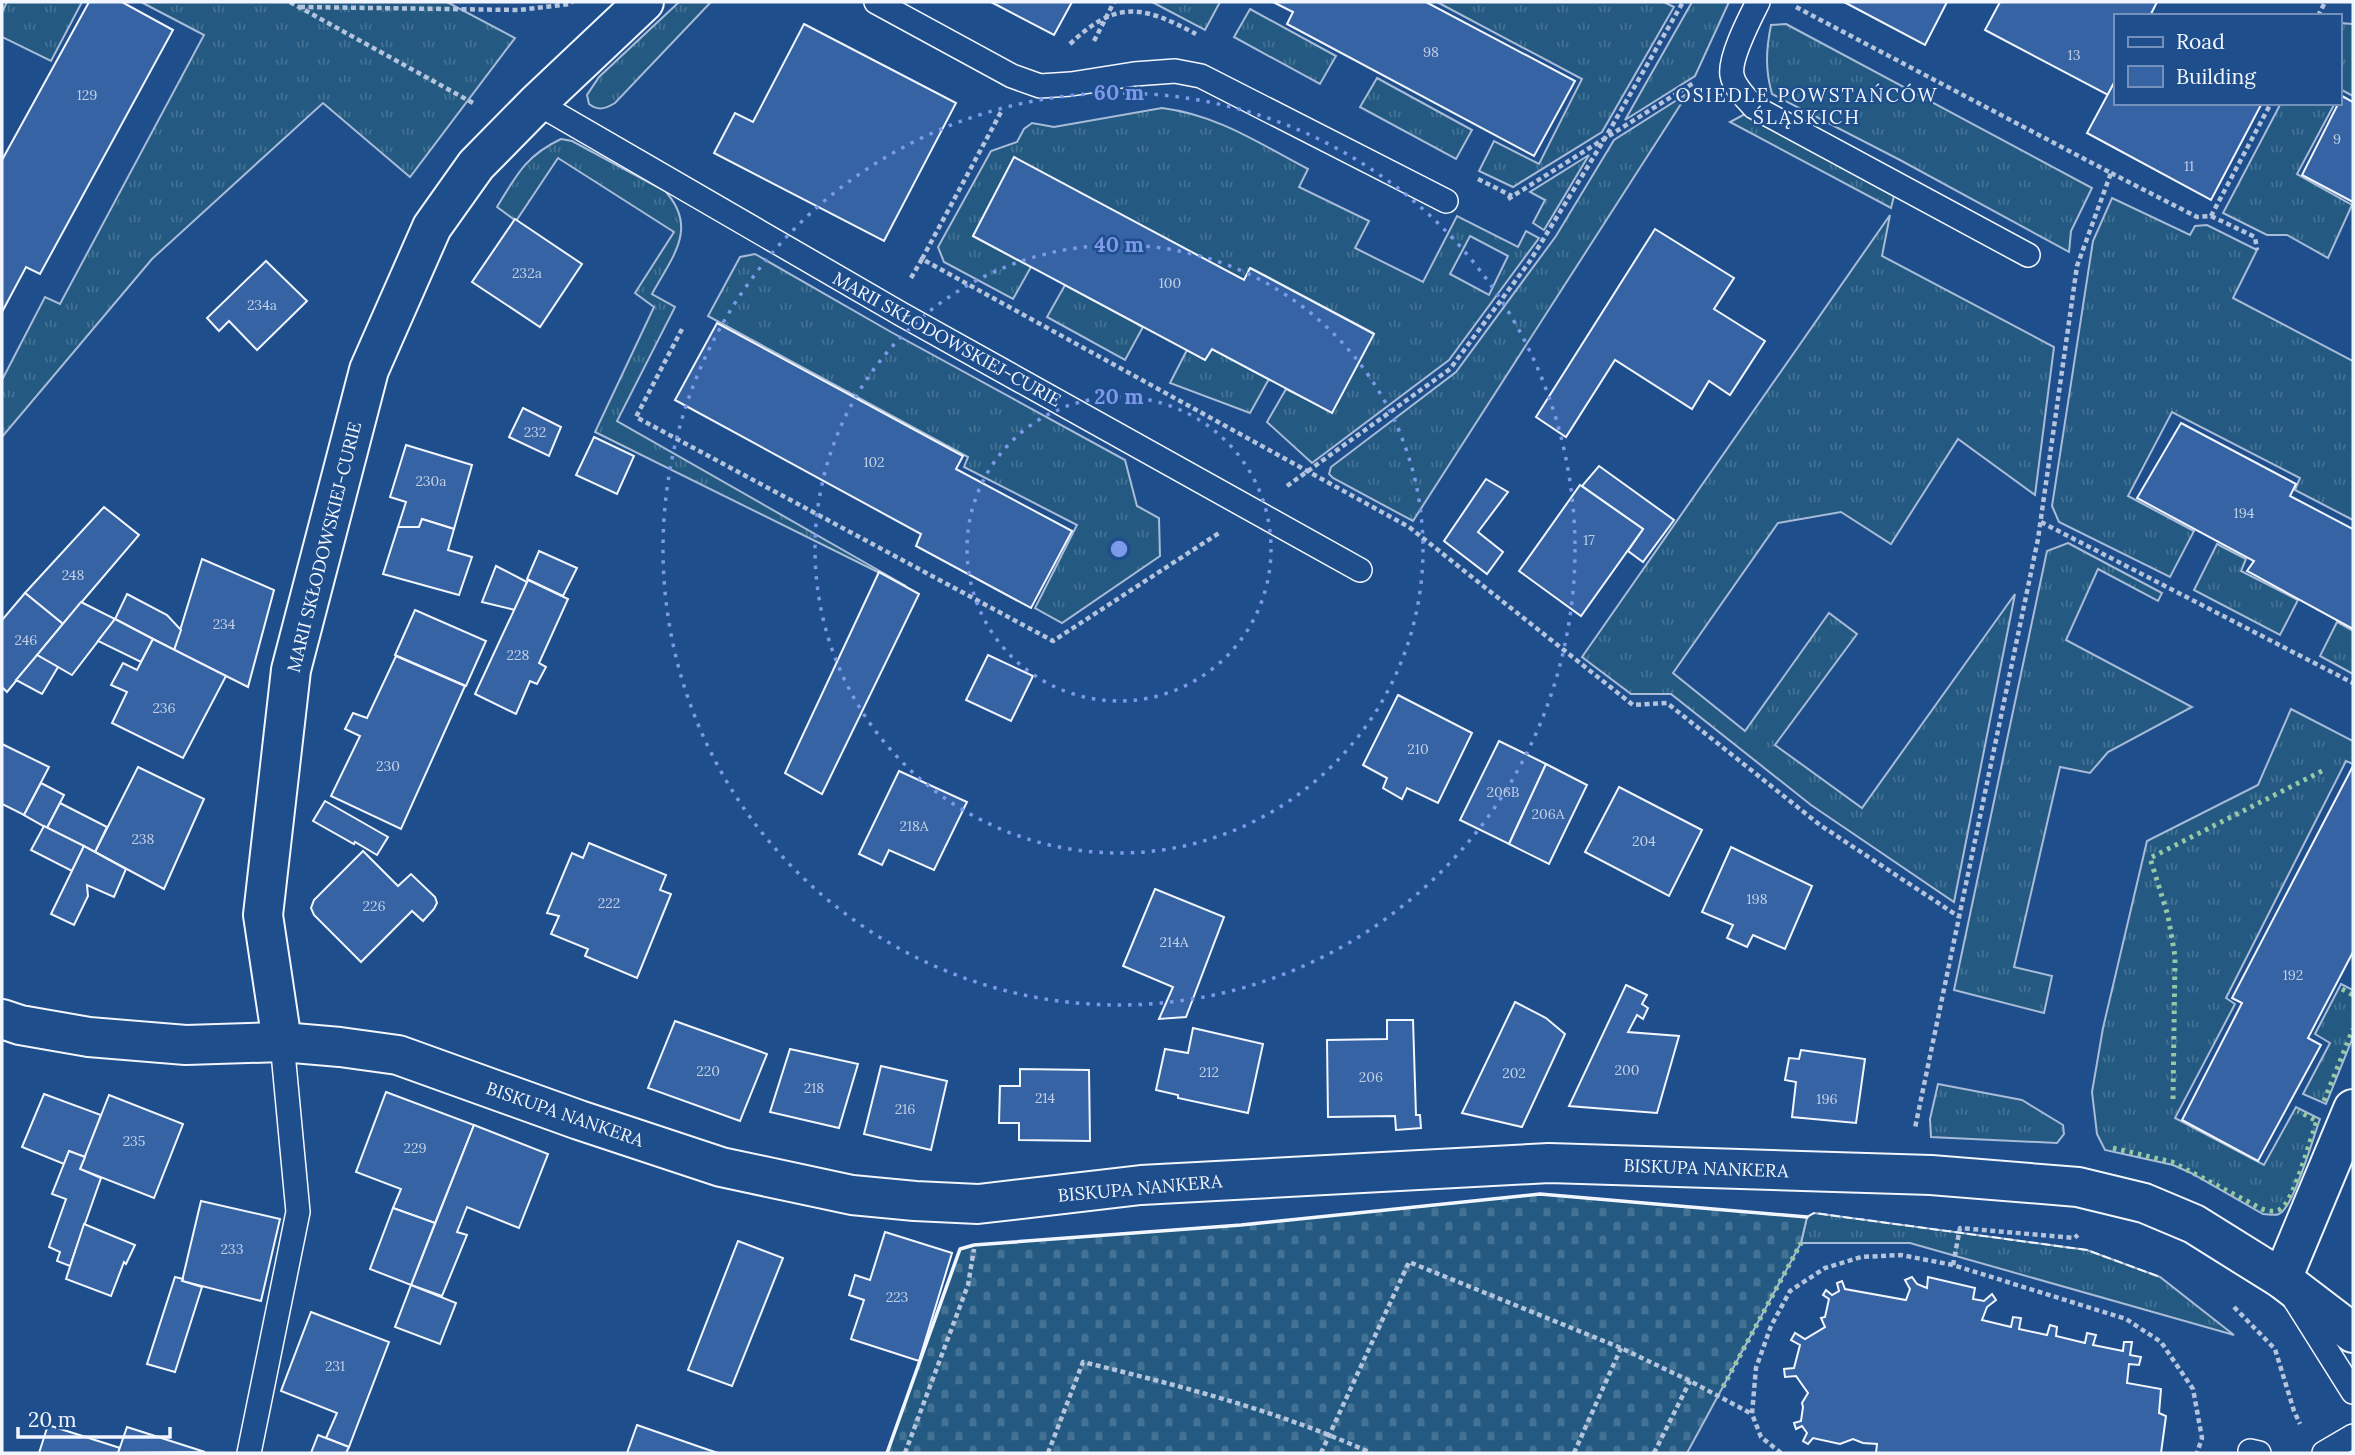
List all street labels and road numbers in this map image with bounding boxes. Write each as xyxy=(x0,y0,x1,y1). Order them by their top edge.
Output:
street label: MARII SKŁODOWSKIEJ-CURIE xyxy=(829,266,1065,412)
street label: MARII SKŁODOWSKIEJ-CURIE xyxy=(282,419,366,675)
street label: BISKUPA NANKERA xyxy=(483,1076,647,1152)
street label: BISKUPA NANKERA xyxy=(1623,1154,1790,1182)
street label: BISKUPA NANKERA xyxy=(1057,1169,1224,1207)

